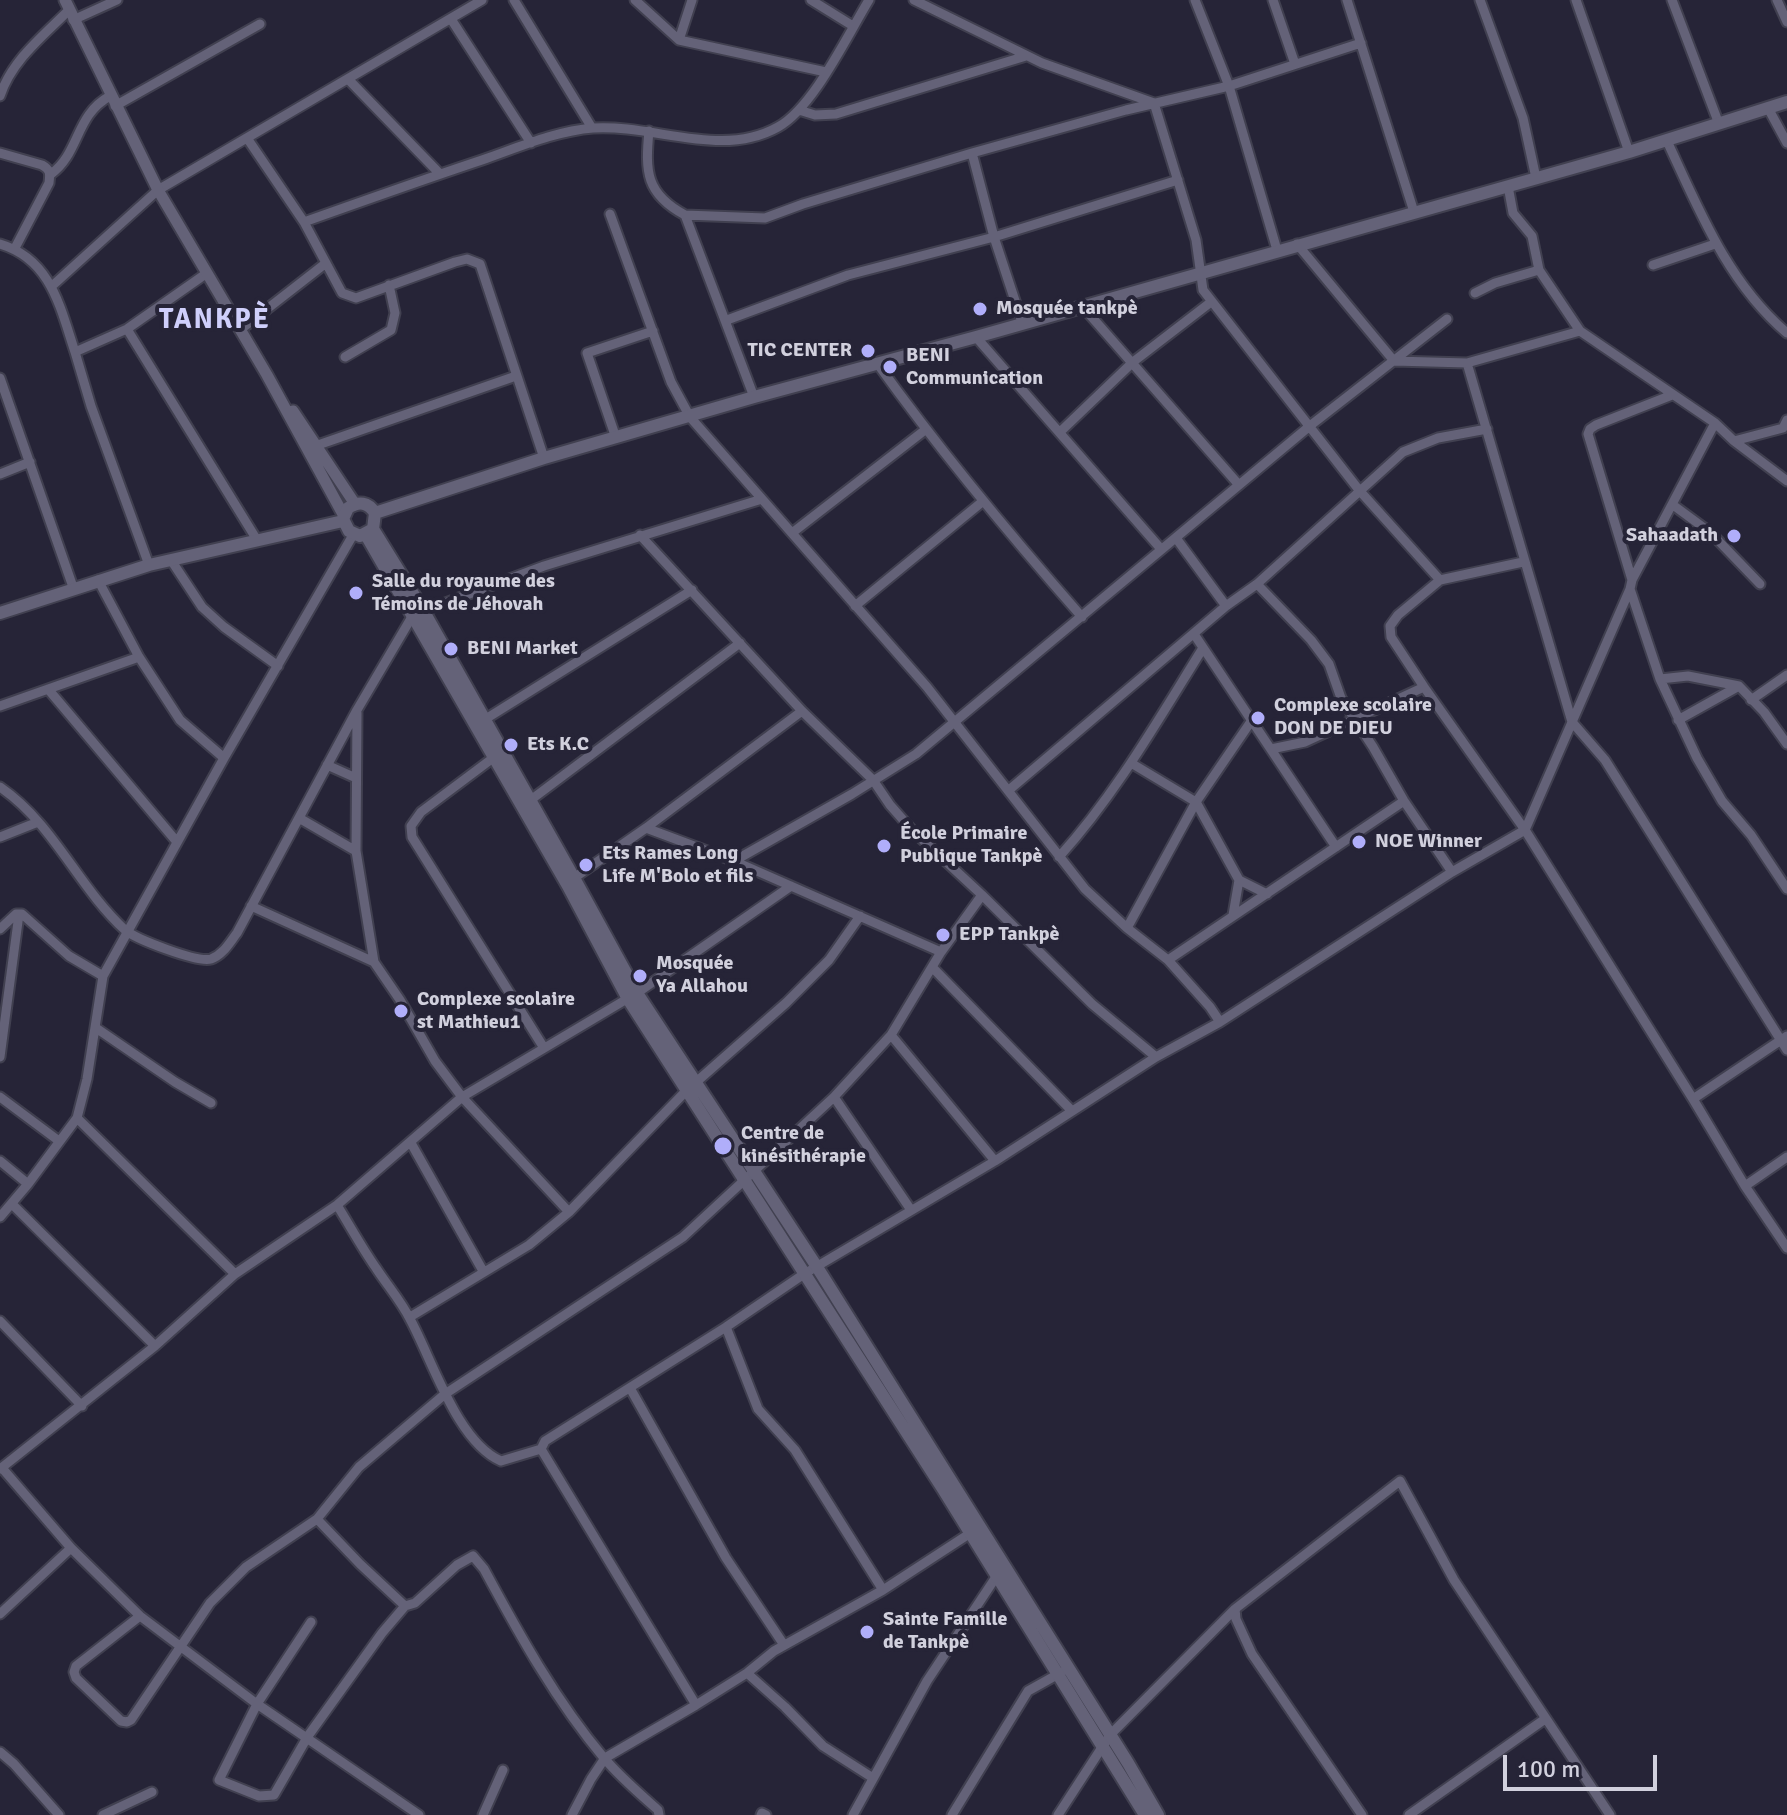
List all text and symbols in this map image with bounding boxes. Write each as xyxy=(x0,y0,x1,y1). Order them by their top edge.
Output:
place label: Mosquée tankpè xyxy=(996,297,1138,321)
marker: Mosquée tankpè xyxy=(971,300,989,318)
district label: TANKPÈ xyxy=(159,304,271,338)
place label: TIC CENTER xyxy=(747,339,852,363)
marker: TIC CENTER xyxy=(859,342,877,360)
place label: BENI Communication xyxy=(906,344,1043,391)
marker: BENI Communication xyxy=(881,358,899,376)
place label: Sahaadath xyxy=(1626,524,1718,548)
marker: Sahaadath xyxy=(1725,527,1743,545)
place label: Salle du royaume des Témoins de Jéhovah xyxy=(372,570,555,617)
marker: Salle du royaume des Témoins de Jéhovah xyxy=(347,584,365,602)
place label: BENI Market xyxy=(467,637,578,661)
marker: BENI Market xyxy=(442,640,460,658)
place label: Complexe scolaire DON DE DIEU xyxy=(1274,694,1432,741)
marker: Complexe scolaire DON DE DIEU xyxy=(1249,709,1267,727)
place label: Ets K.C xyxy=(527,733,589,757)
marker: Ets K.C xyxy=(502,736,520,754)
place label: École Primaire Publique Tankpè xyxy=(900,822,1042,869)
place label: NOE Winner xyxy=(1375,830,1482,854)
marker: NOE Winner xyxy=(1350,833,1368,851)
marker: École Primaire Publique Tankpè xyxy=(875,837,893,855)
place label: Ets Rames Long Life M'Bolo et fils xyxy=(602,842,753,889)
marker: Ets Rames Long Life M'Bolo et fils xyxy=(577,856,595,874)
place label: EPP Tankpè xyxy=(959,923,1060,947)
marker: EPP Tankpè xyxy=(934,926,952,944)
place label: Mosquée Ya Allahou xyxy=(656,952,748,999)
marker: Mosquée Ya Allahou xyxy=(631,967,649,985)
place label: Complexe scolaire st Mathieu1 xyxy=(417,988,575,1035)
marker: Complexe scolaire st Mathieu1 xyxy=(392,1002,410,1020)
place label: Centre de kinésithérapie xyxy=(741,1122,866,1169)
marker: Centre de kinésithérapie xyxy=(712,1135,734,1157)
place label: Sainte Famille de Tankpè xyxy=(883,1608,1007,1655)
marker: Sainte Famille de Tankpè xyxy=(858,1623,876,1641)
scale bar xyxy=(1507,1739,1661,1789)
text: 100 m xyxy=(1517,1754,1580,1784)

